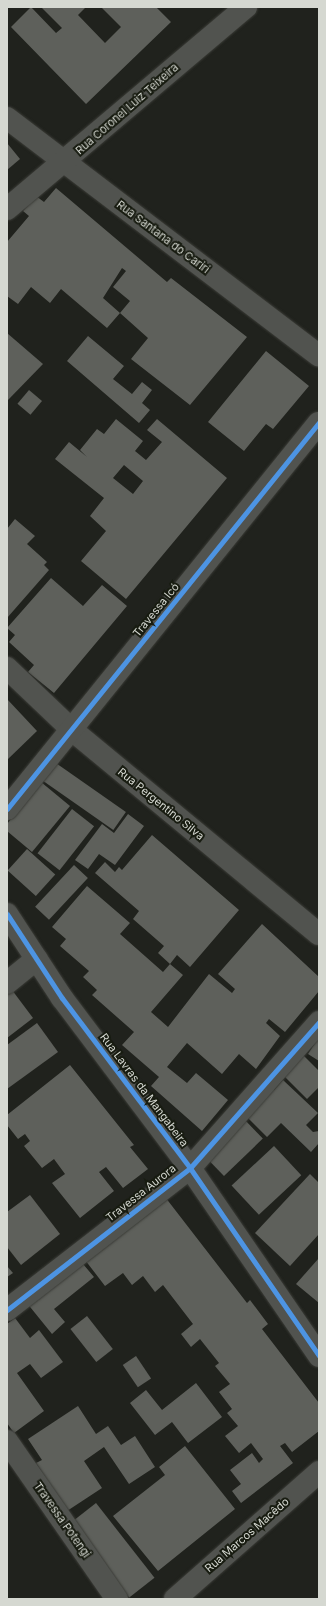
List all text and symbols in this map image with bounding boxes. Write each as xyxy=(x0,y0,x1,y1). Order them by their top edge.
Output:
street label: Rua Coronel Luiz Teixeira xyxy=(73,61,181,157)
street label: Rua Santana do Cariri xyxy=(114,198,212,276)
street label: Travessa Icó xyxy=(130,580,182,640)
street label: Rua Pergentino Silva xyxy=(115,765,207,843)
street label: Rua Lavras da Mangabeira xyxy=(97,1031,191,1149)
street label: Travessa Aurora xyxy=(104,1162,178,1224)
street label: Travessa Potengi xyxy=(31,1480,93,1560)
street label: Rua Marcos Macêdo xyxy=(202,1495,292,1575)

